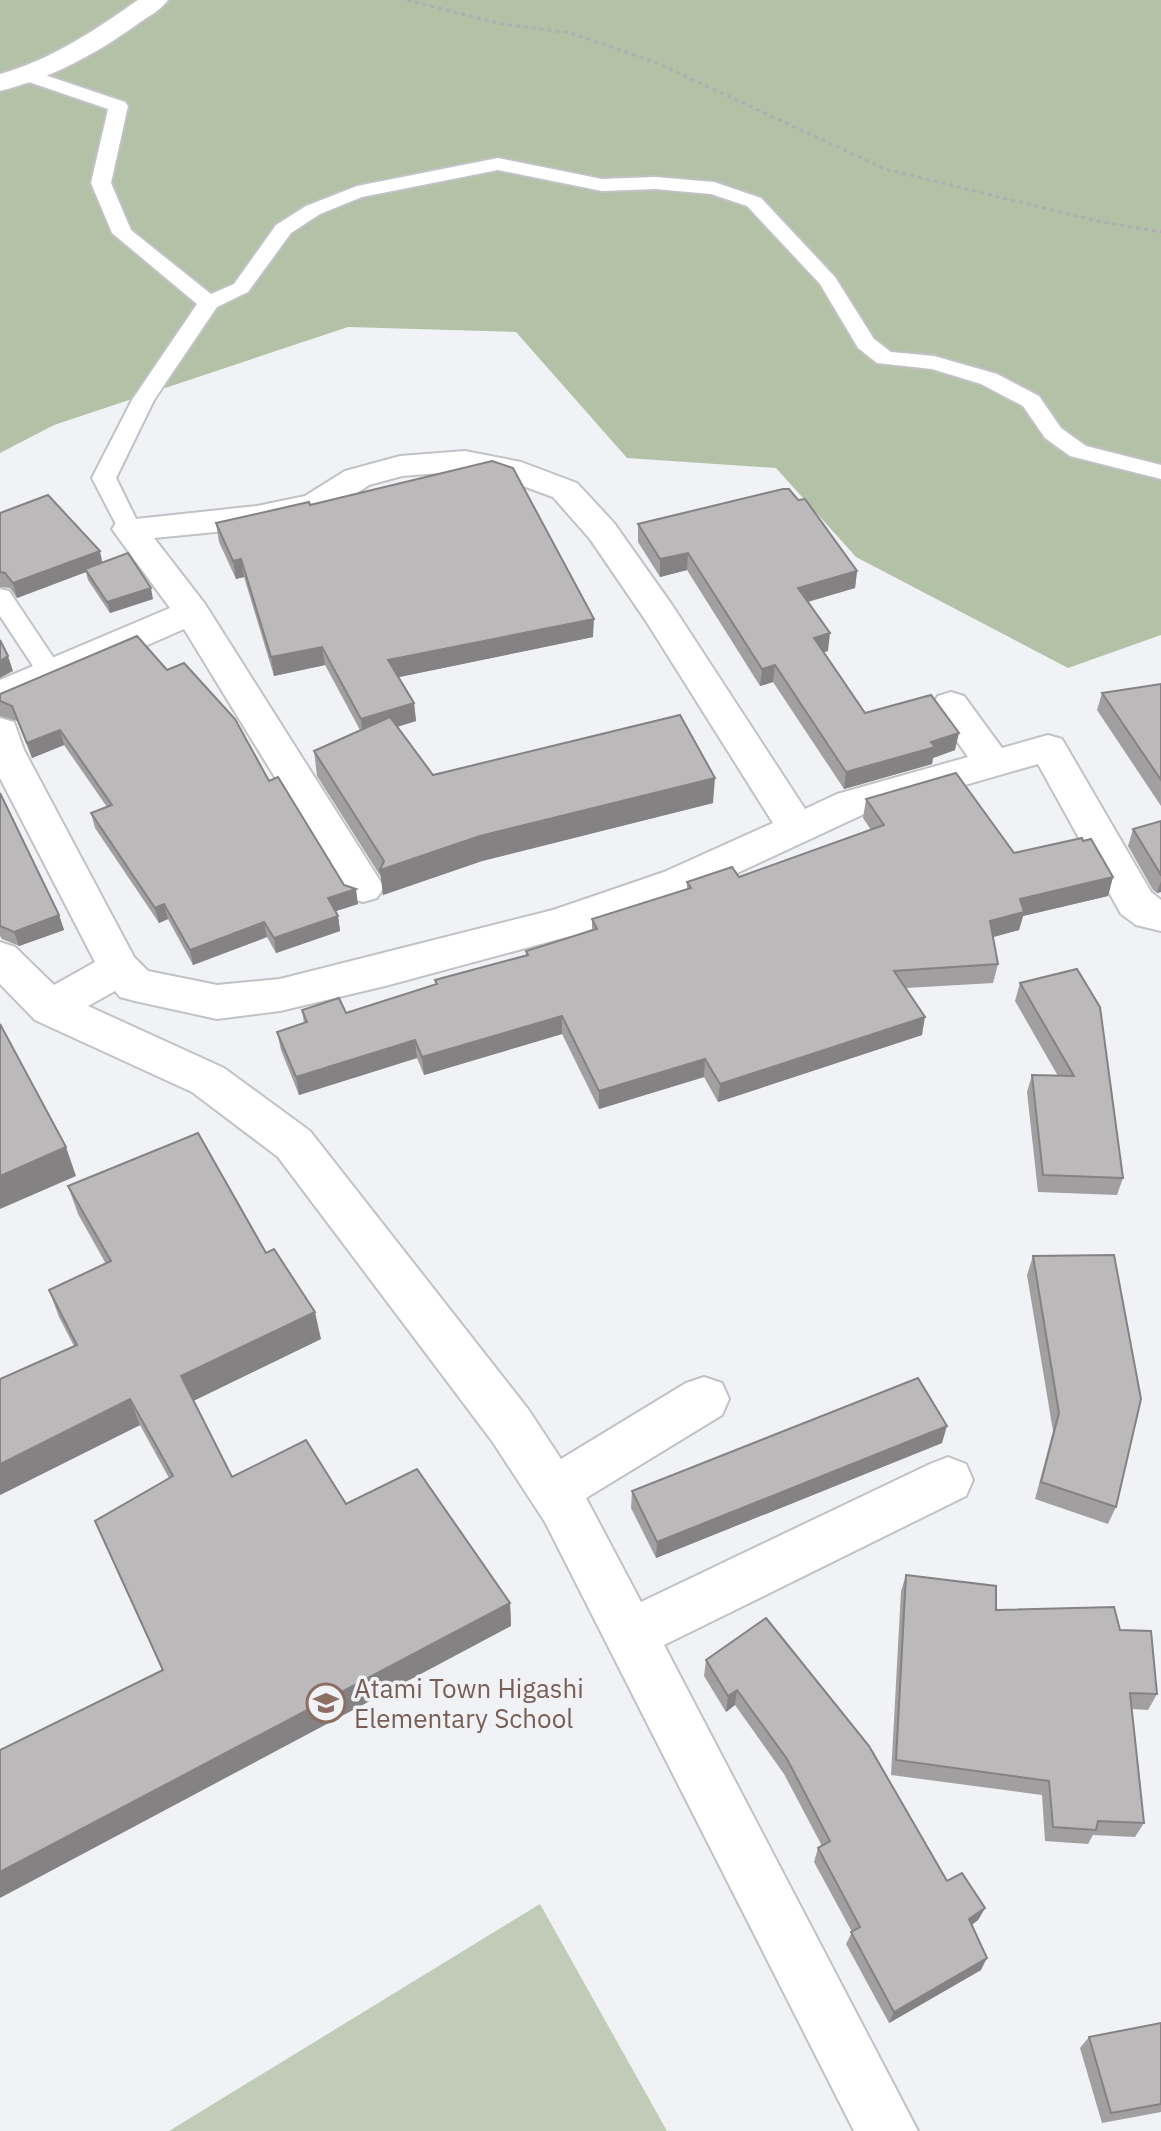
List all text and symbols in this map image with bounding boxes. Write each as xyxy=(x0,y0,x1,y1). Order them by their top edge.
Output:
place label: Atami Town Higashi Elementary School xyxy=(354,1671,584,1735)
school or university icon: Atami Town Higashi Elementary School xyxy=(305,1682,347,1724)

